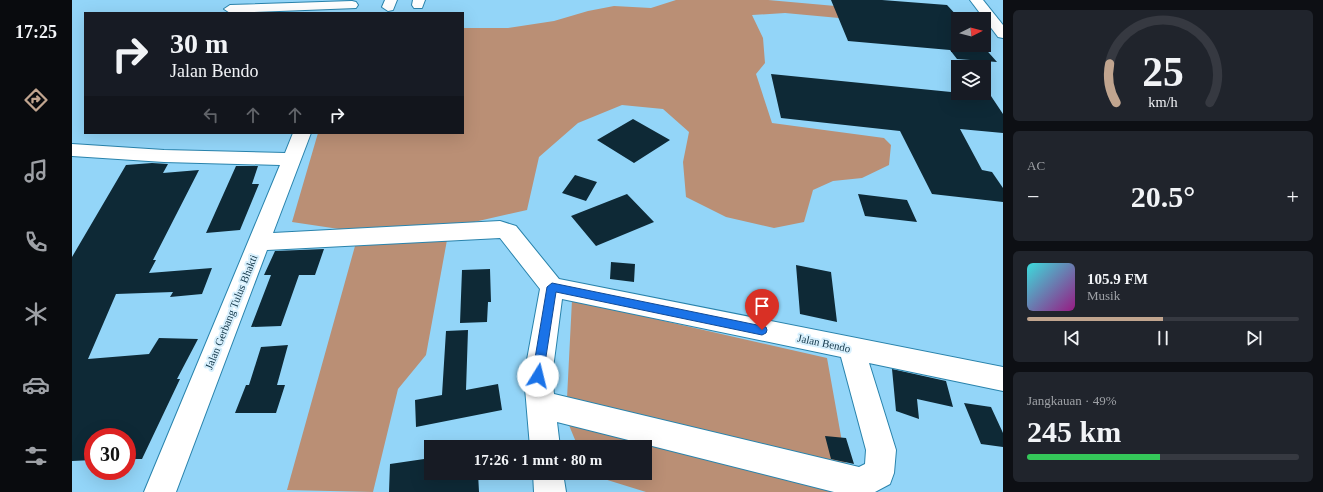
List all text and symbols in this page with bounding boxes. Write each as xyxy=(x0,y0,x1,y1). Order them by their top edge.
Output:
north arrow xyxy=(951,12,991,52)
map controls xyxy=(951,12,991,100)
text: 17:25 xyxy=(15,22,57,42)
icon: right xyxy=(104,28,156,80)
text: 30 m xyxy=(170,28,228,59)
text: 25 xyxy=(1142,49,1184,95)
button: layers xyxy=(951,60,991,100)
text: Jalan Bendo xyxy=(170,61,258,81)
icon: directions xyxy=(22,86,50,114)
text: km/h xyxy=(1148,94,1178,110)
icon: left xyxy=(200,104,222,126)
icon: ahead xyxy=(242,104,264,126)
icon: ahead xyxy=(284,104,306,126)
icon: right xyxy=(326,104,348,126)
icon: music xyxy=(22,157,50,185)
text: AC xyxy=(1027,158,1045,173)
text: 20.5° xyxy=(1131,180,1195,213)
text: − xyxy=(1027,184,1039,209)
text: + xyxy=(1287,184,1299,209)
icon: phone xyxy=(22,228,50,256)
street label: Jalan Gerbang Tulus Bhakti xyxy=(202,253,260,371)
text: 105.9 FM xyxy=(1087,271,1148,287)
text: Musik xyxy=(1087,288,1120,303)
pin xyxy=(745,289,779,330)
icon: arrive xyxy=(751,295,773,317)
icon: climate xyxy=(22,300,50,328)
icon: previous xyxy=(1061,327,1083,349)
icon: pause xyxy=(1152,327,1174,349)
icon: next xyxy=(1243,327,1265,349)
street label: Jalan Bendo xyxy=(796,332,852,355)
position arrow xyxy=(517,355,559,397)
icon: car xyxy=(22,371,50,399)
text: Jangkauan · 49% xyxy=(1027,393,1117,408)
text: 245 km xyxy=(1027,415,1121,448)
speed limit sign: 30 xyxy=(84,428,136,480)
icon: filters xyxy=(22,442,50,470)
text: 17:26 · 1 mnt · 80 m xyxy=(474,452,602,468)

